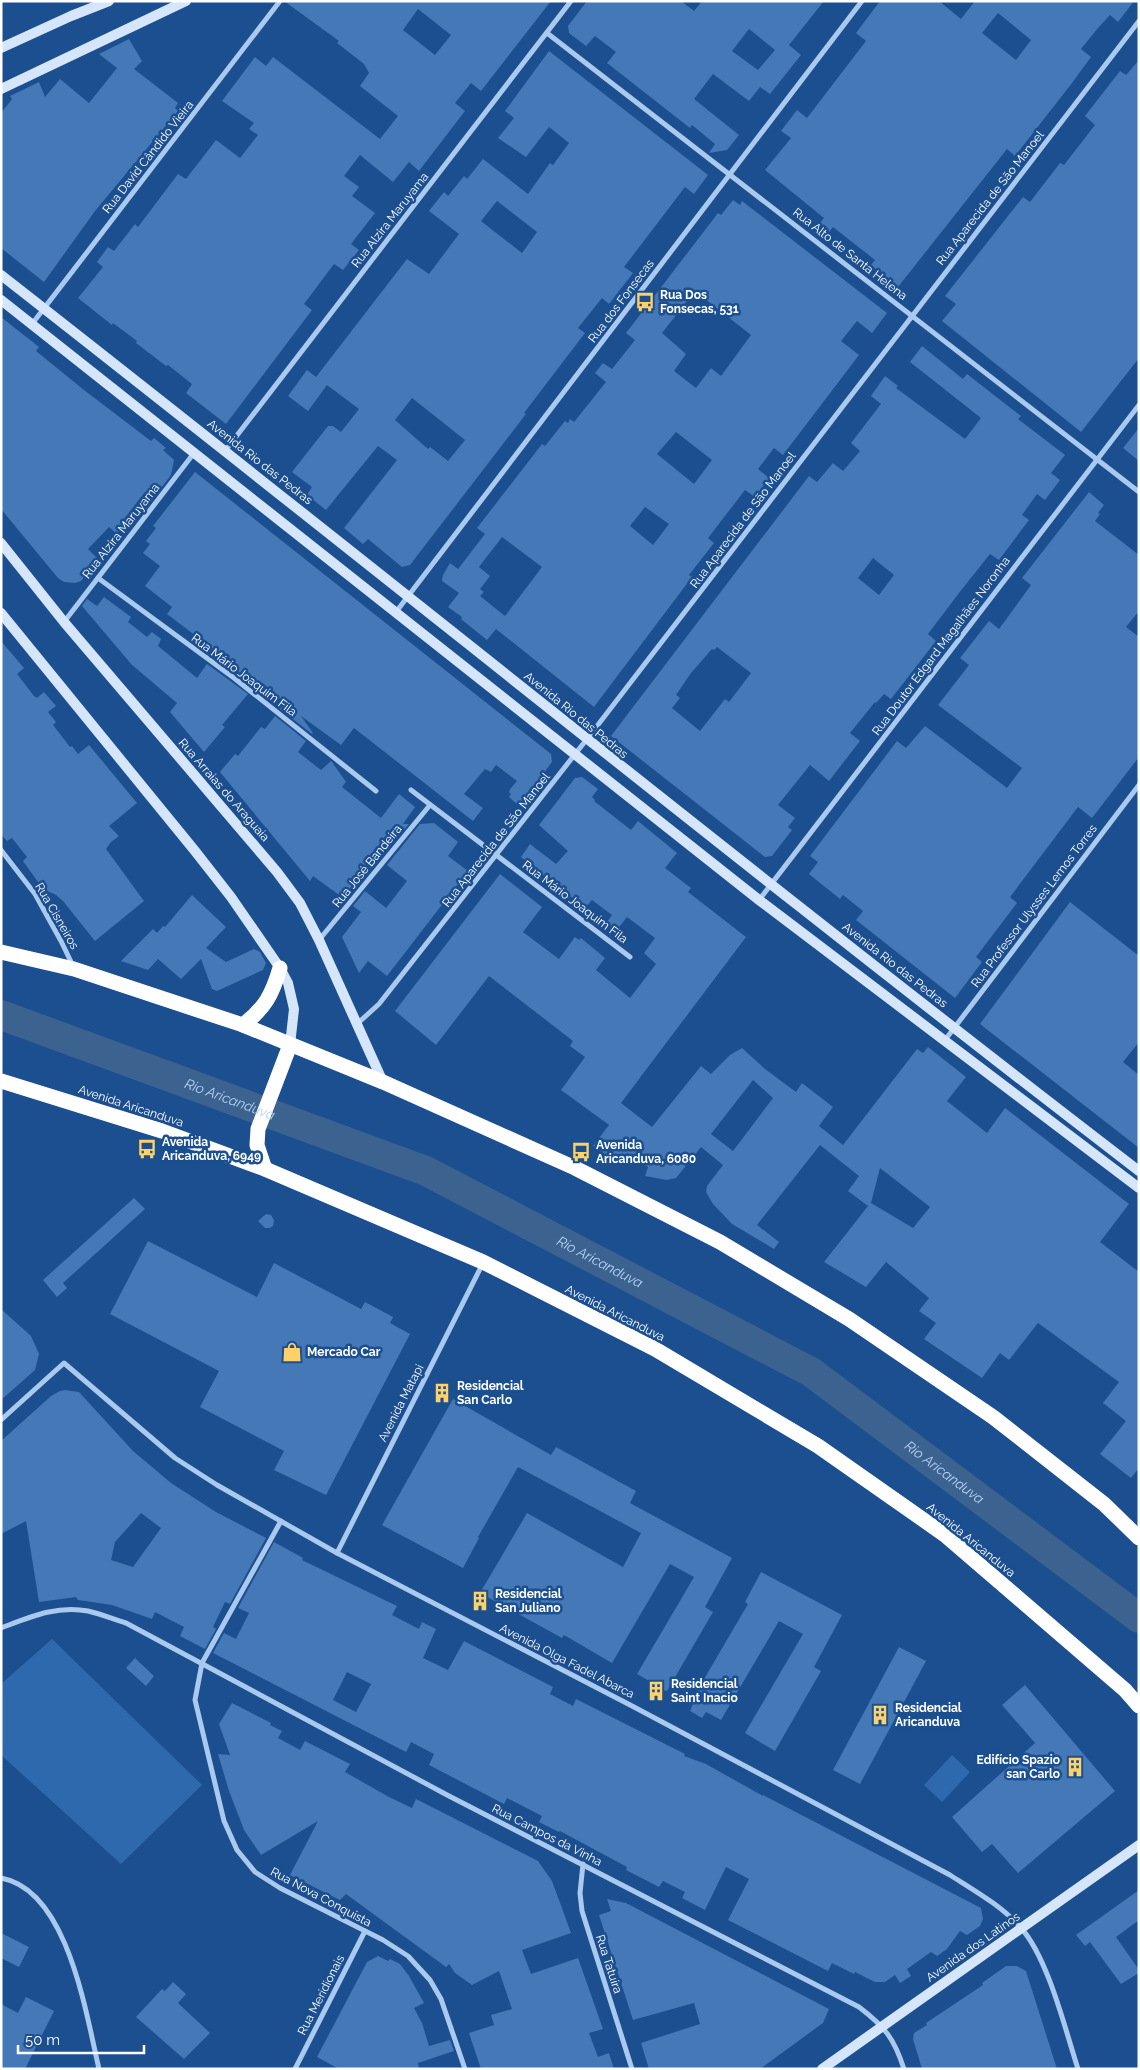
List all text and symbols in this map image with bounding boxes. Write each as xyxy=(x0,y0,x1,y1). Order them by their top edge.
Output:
street label: Rua David Cândido Vieira xyxy=(100,98,196,216)
street label: Rua Aparecida de São Manoel xyxy=(933,127,1047,268)
street label: Rua Alzira Maruyama xyxy=(349,170,431,270)
street label: Rua Alto de Santa Helena xyxy=(790,205,910,303)
street label: Rua dos Fonsecas xyxy=(585,256,657,345)
place label: Rua Dos Fonsecas, 531 xyxy=(660,288,739,316)
bus stop icon: Rua Dos Fonsecas, 531 xyxy=(634,291,656,313)
street label: Avenida Rio das Pedras xyxy=(205,417,315,507)
street label: Rua Aparecida de São Manoel xyxy=(687,449,799,591)
street label: Rua Alzira Maruyama xyxy=(80,481,162,581)
street label: Rua Doutor Edgard Magalhães Noronha xyxy=(869,554,1013,738)
street label: Rua Mário Joaquim Fila xyxy=(189,631,299,719)
street label: Avenida Rio das Pedras xyxy=(521,669,631,761)
street label: Rua Arraias do Araguaia xyxy=(176,736,272,844)
street label: Rua Aparecida de São Manoel xyxy=(439,769,553,910)
street label: Rua José Bandeira xyxy=(329,822,405,910)
street label: Rua Professor Ulysses Lemos Torres xyxy=(968,822,1100,990)
street label: Rua Mário Joaquim Fila xyxy=(520,858,630,946)
street label: Rua Cisneiros xyxy=(32,880,82,952)
street label: Avenida Rio das Pedras xyxy=(840,920,950,1010)
water label: Rio Aricanduva xyxy=(183,1075,277,1123)
street label: Avenida Aricanduva xyxy=(77,1082,185,1130)
place label: Avenida Aricanduva, 6949 xyxy=(162,1135,261,1163)
bus stop icon: Avenida Aricanduva, 6949 xyxy=(136,1138,158,1160)
place label: Avenida Aricanduva, 6080 xyxy=(596,1138,696,1166)
bus stop icon: Avenida Aricanduva, 6080 xyxy=(570,1141,592,1163)
water label: Rio Aricanduva xyxy=(554,1233,646,1291)
street label: Avenida Aricanduva xyxy=(563,1282,667,1344)
shop icon: Mercado Car xyxy=(281,1341,303,1363)
place label: Mercado Car xyxy=(307,1345,381,1359)
street label: Avenida Matapi xyxy=(375,1362,427,1444)
place label: Residencial San Carlo xyxy=(457,1379,524,1407)
building icon: Residencial San Carlo xyxy=(431,1382,453,1404)
water label: Rio Aricanduva xyxy=(902,1437,987,1507)
street label: Avenida Aricanduva xyxy=(924,1500,1018,1580)
place label: Residencial San Juliano xyxy=(495,1587,562,1615)
building icon: Residencial San Juliano xyxy=(469,1590,491,1612)
street label: Avenida Olga Fadel Abarca xyxy=(497,1621,637,1701)
place label: Residencial Saint Inacio xyxy=(671,1677,738,1705)
building icon: Residencial Saint Inacio xyxy=(645,1680,667,1702)
place label: Residencial Aricanduva xyxy=(895,1701,962,1729)
building icon: Residencial Aricanduva xyxy=(869,1704,891,1726)
place label: Edifício Spazio san Carlo xyxy=(977,1753,1060,1781)
building icon: Edifício Spazio san Carlo xyxy=(1064,1756,1086,1778)
street label: Rua Campos da Vinha xyxy=(490,1801,604,1869)
street label: Rua Nova Conquista xyxy=(268,1864,374,1930)
street label: Avenida dos Latinos xyxy=(923,1909,1023,1985)
street label: Rua Tatuíra xyxy=(593,1933,625,1995)
street label: Rua Meridionais xyxy=(295,1952,347,2037)
scale bar xyxy=(18,2022,144,2054)
text: 50 m xyxy=(25,2031,60,2049)

